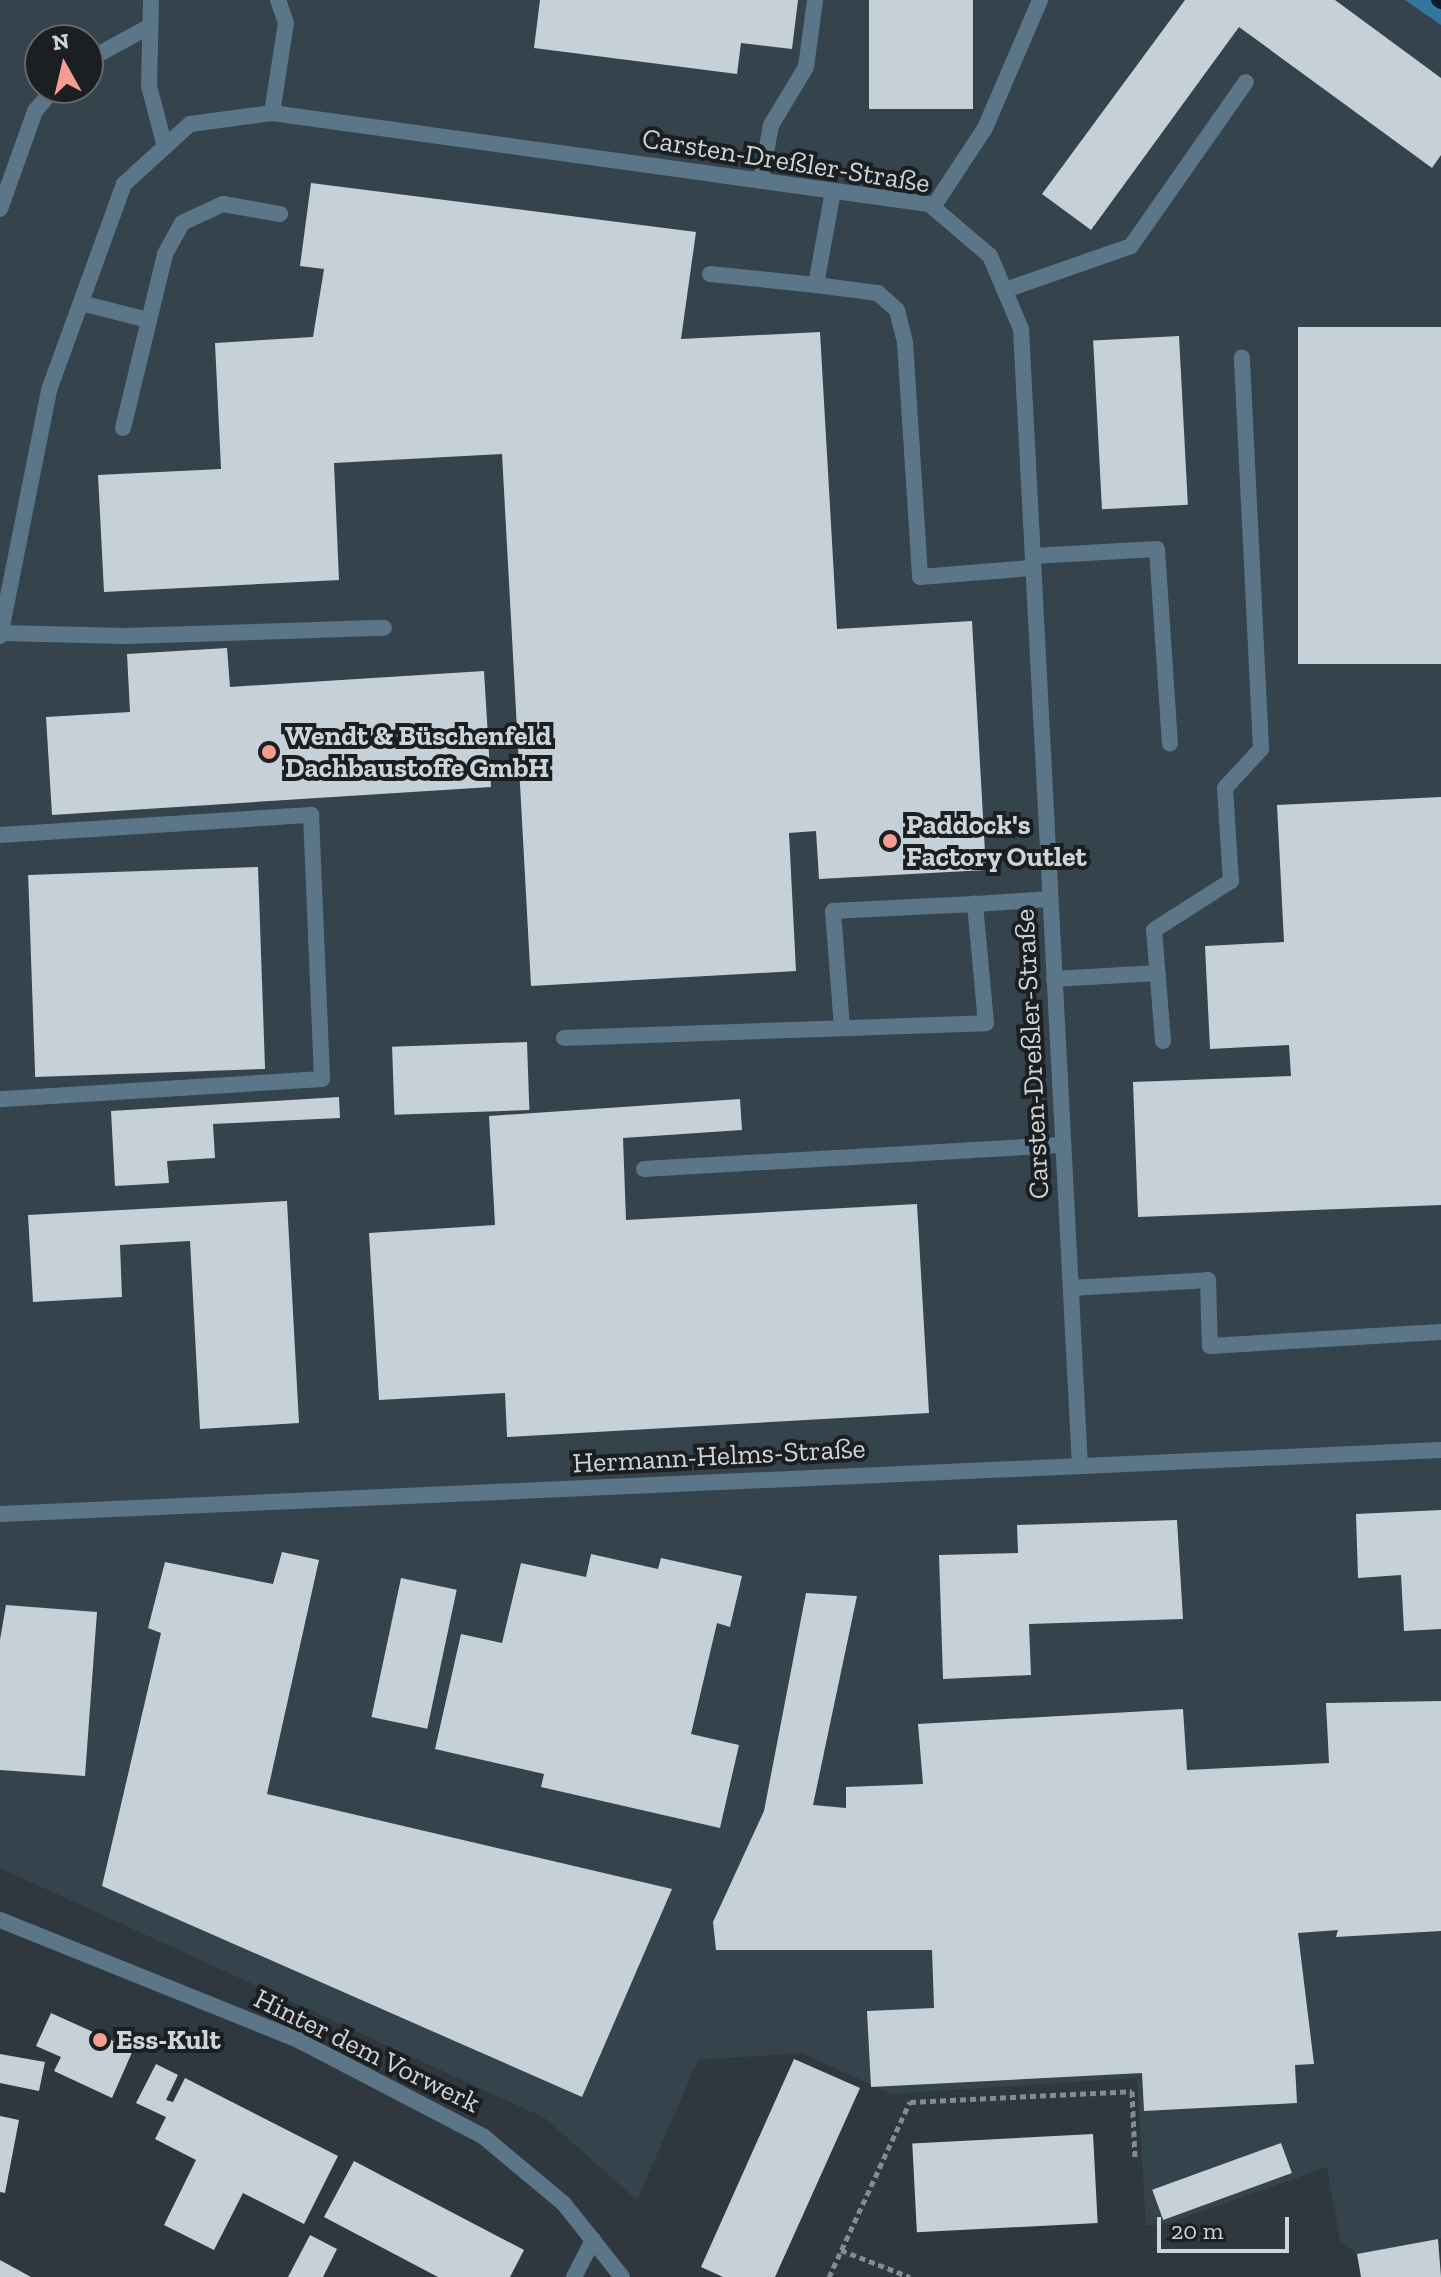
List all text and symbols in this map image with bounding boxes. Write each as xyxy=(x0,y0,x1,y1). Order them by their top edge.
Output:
north arrow xyxy=(24,24,104,104)
text: N xyxy=(51,27,71,56)
street label: Carsten-Dreßler-Straße xyxy=(640,122,932,200)
place label: Wendt & Büschenfeld Dachbaustoffe GmbH xyxy=(285,719,552,785)
marker: Wendt & Büschenfeld Dachbaustoffe GmbH xyxy=(260,743,278,761)
place label: Paddock's Factory Outlet xyxy=(906,808,1087,874)
marker: Paddock's Factory Outlet xyxy=(881,832,899,850)
street label: Carsten-Dreßler-Straße xyxy=(1008,908,1056,1200)
street label: Hermann-Helms-Straße xyxy=(572,1432,866,1480)
street label: Hinter dem Vorwerk xyxy=(248,1981,486,2121)
place label: Ess-Kult xyxy=(116,2023,221,2057)
marker: Ess-Kult xyxy=(91,2031,109,2049)
scale bar xyxy=(1161,2201,1293,2251)
text: 20 m xyxy=(1171,2216,1223,2245)

